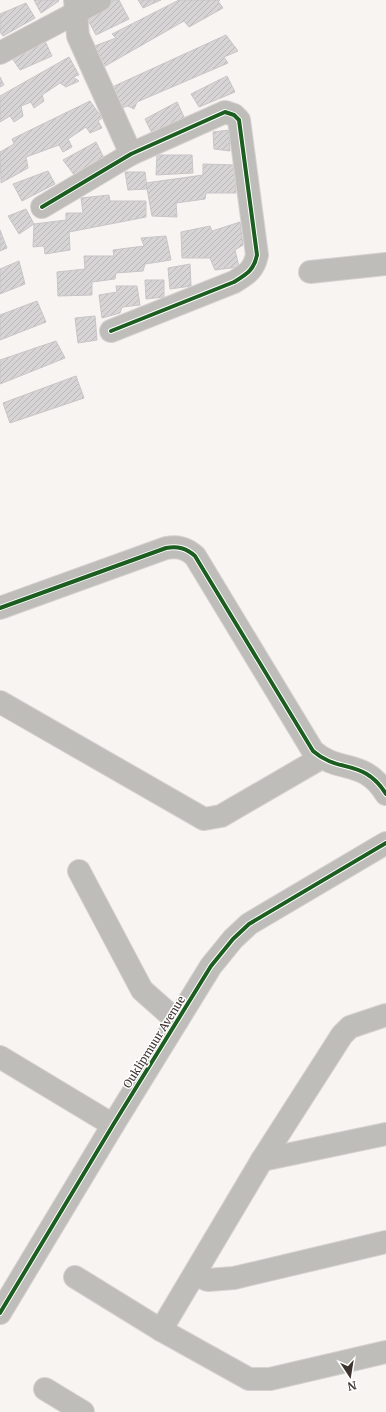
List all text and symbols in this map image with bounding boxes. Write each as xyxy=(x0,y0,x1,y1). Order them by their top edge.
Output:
street label: Ouklipmuur Avenue xyxy=(120,993,188,1091)
north arrow xyxy=(330,1356,370,1396)
text: N xyxy=(346,1378,358,1394)

